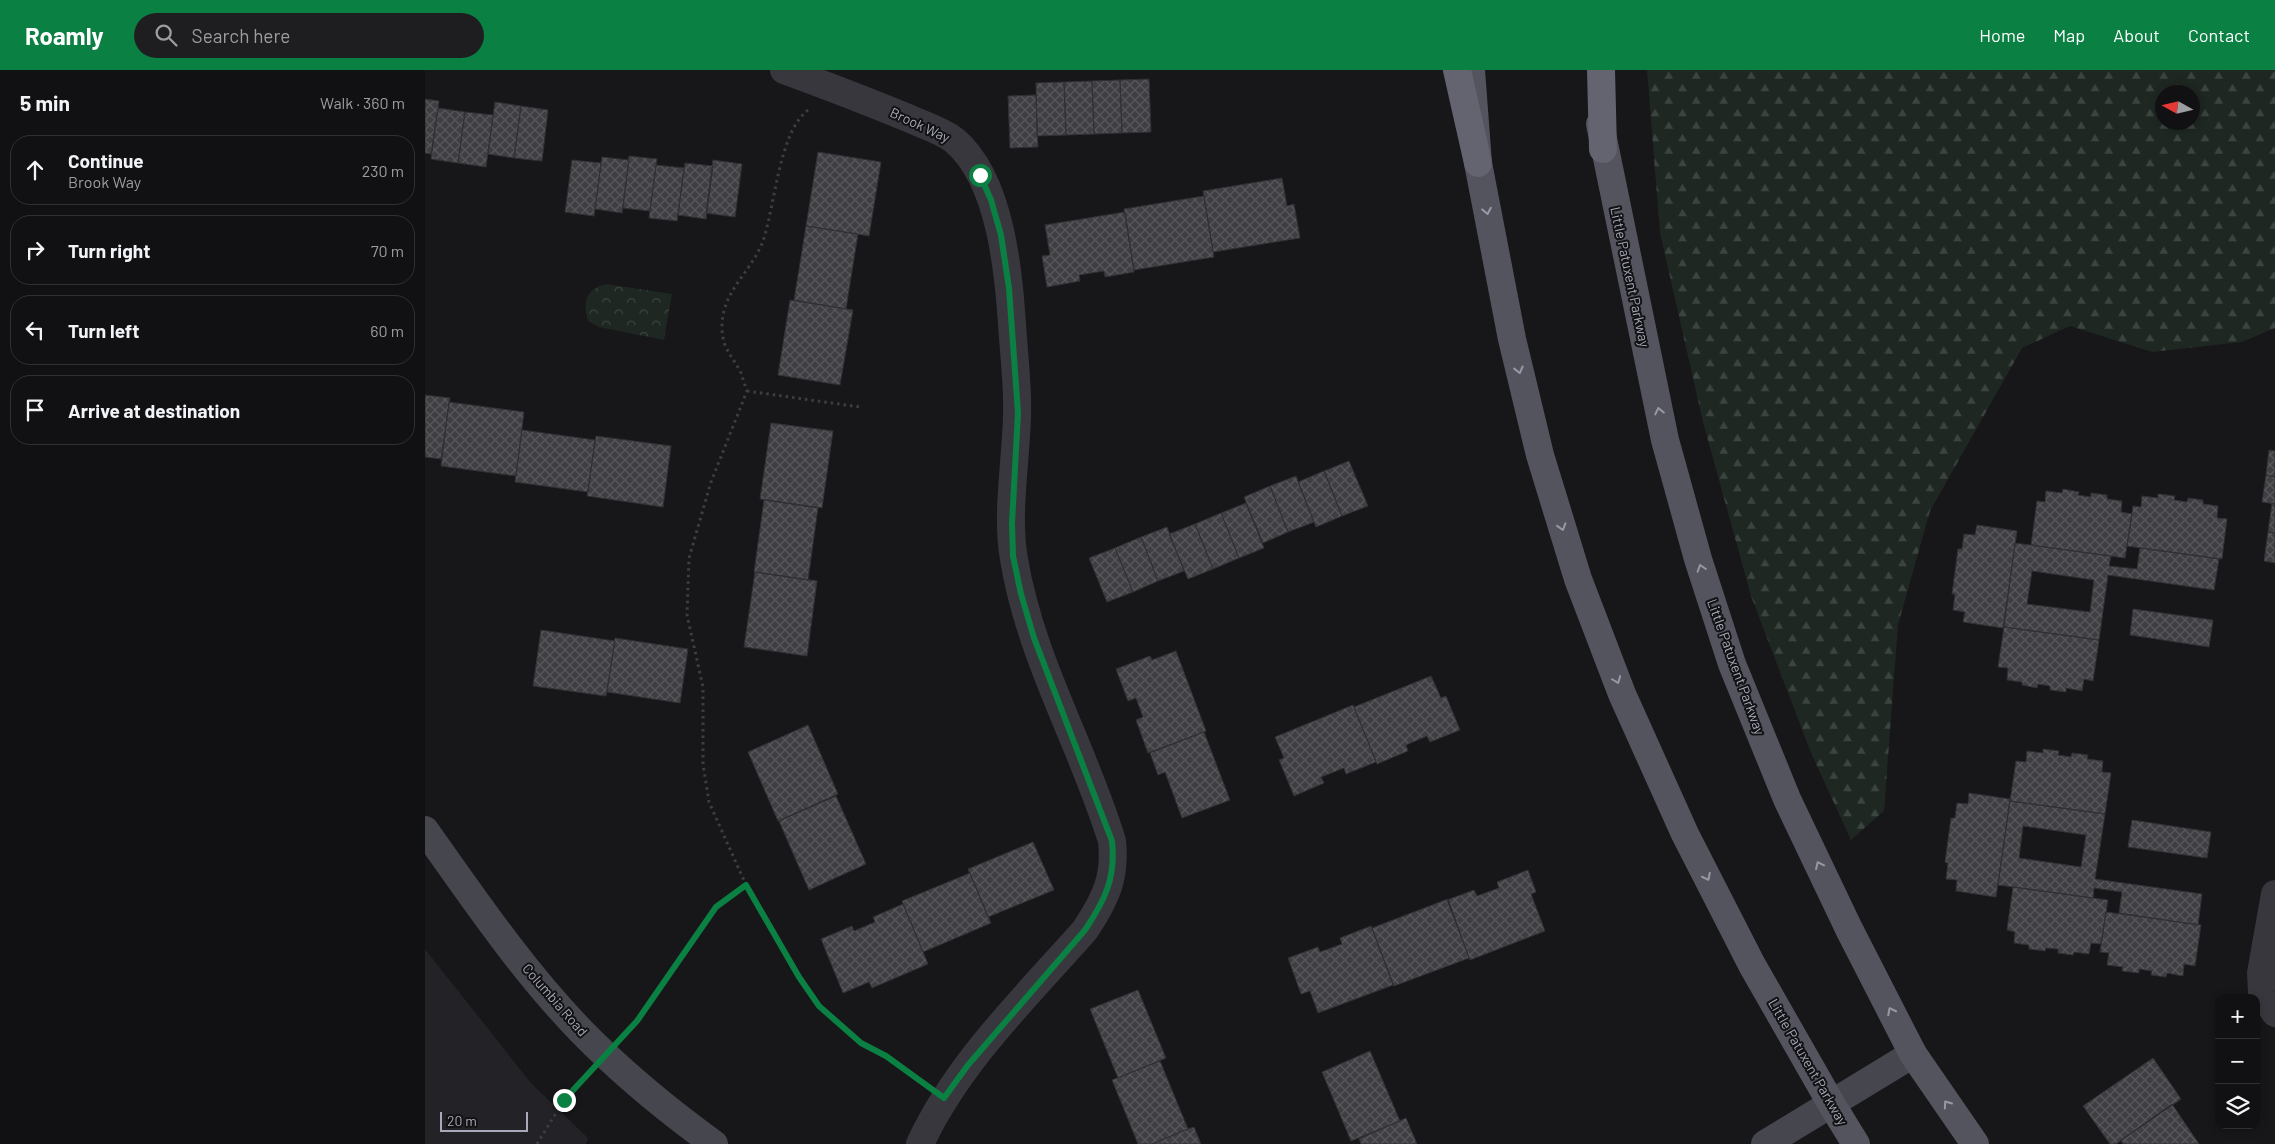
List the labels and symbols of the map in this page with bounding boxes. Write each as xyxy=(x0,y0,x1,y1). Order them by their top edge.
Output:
north arrow xyxy=(2155,85,2200,130)
street label: Brook Way xyxy=(888,103,953,146)
route start xyxy=(969,164,992,187)
street label: Little Patuxent Parkway xyxy=(1607,205,1654,349)
one-way arrow xyxy=(1482,206,1492,215)
one-way arrow xyxy=(1513,366,1524,375)
one-way arrow xyxy=(1654,407,1665,416)
one-way arrow xyxy=(1557,522,1567,530)
one-way arrow xyxy=(1697,564,1707,573)
street label: Little Patuxent Parkway xyxy=(1704,597,1769,738)
one-way arrow xyxy=(1610,675,1621,684)
one-way arrow xyxy=(1814,861,1825,870)
one-way arrow xyxy=(1701,872,1711,881)
street label: Columbia Road xyxy=(519,960,591,1039)
street label: Little Patuxent Parkway xyxy=(1765,995,1852,1129)
one-way arrow xyxy=(1887,1007,1897,1016)
route end xyxy=(553,1089,576,1112)
one-way arrow xyxy=(1944,1100,1953,1110)
scale bar xyxy=(440,1109,527,1132)

